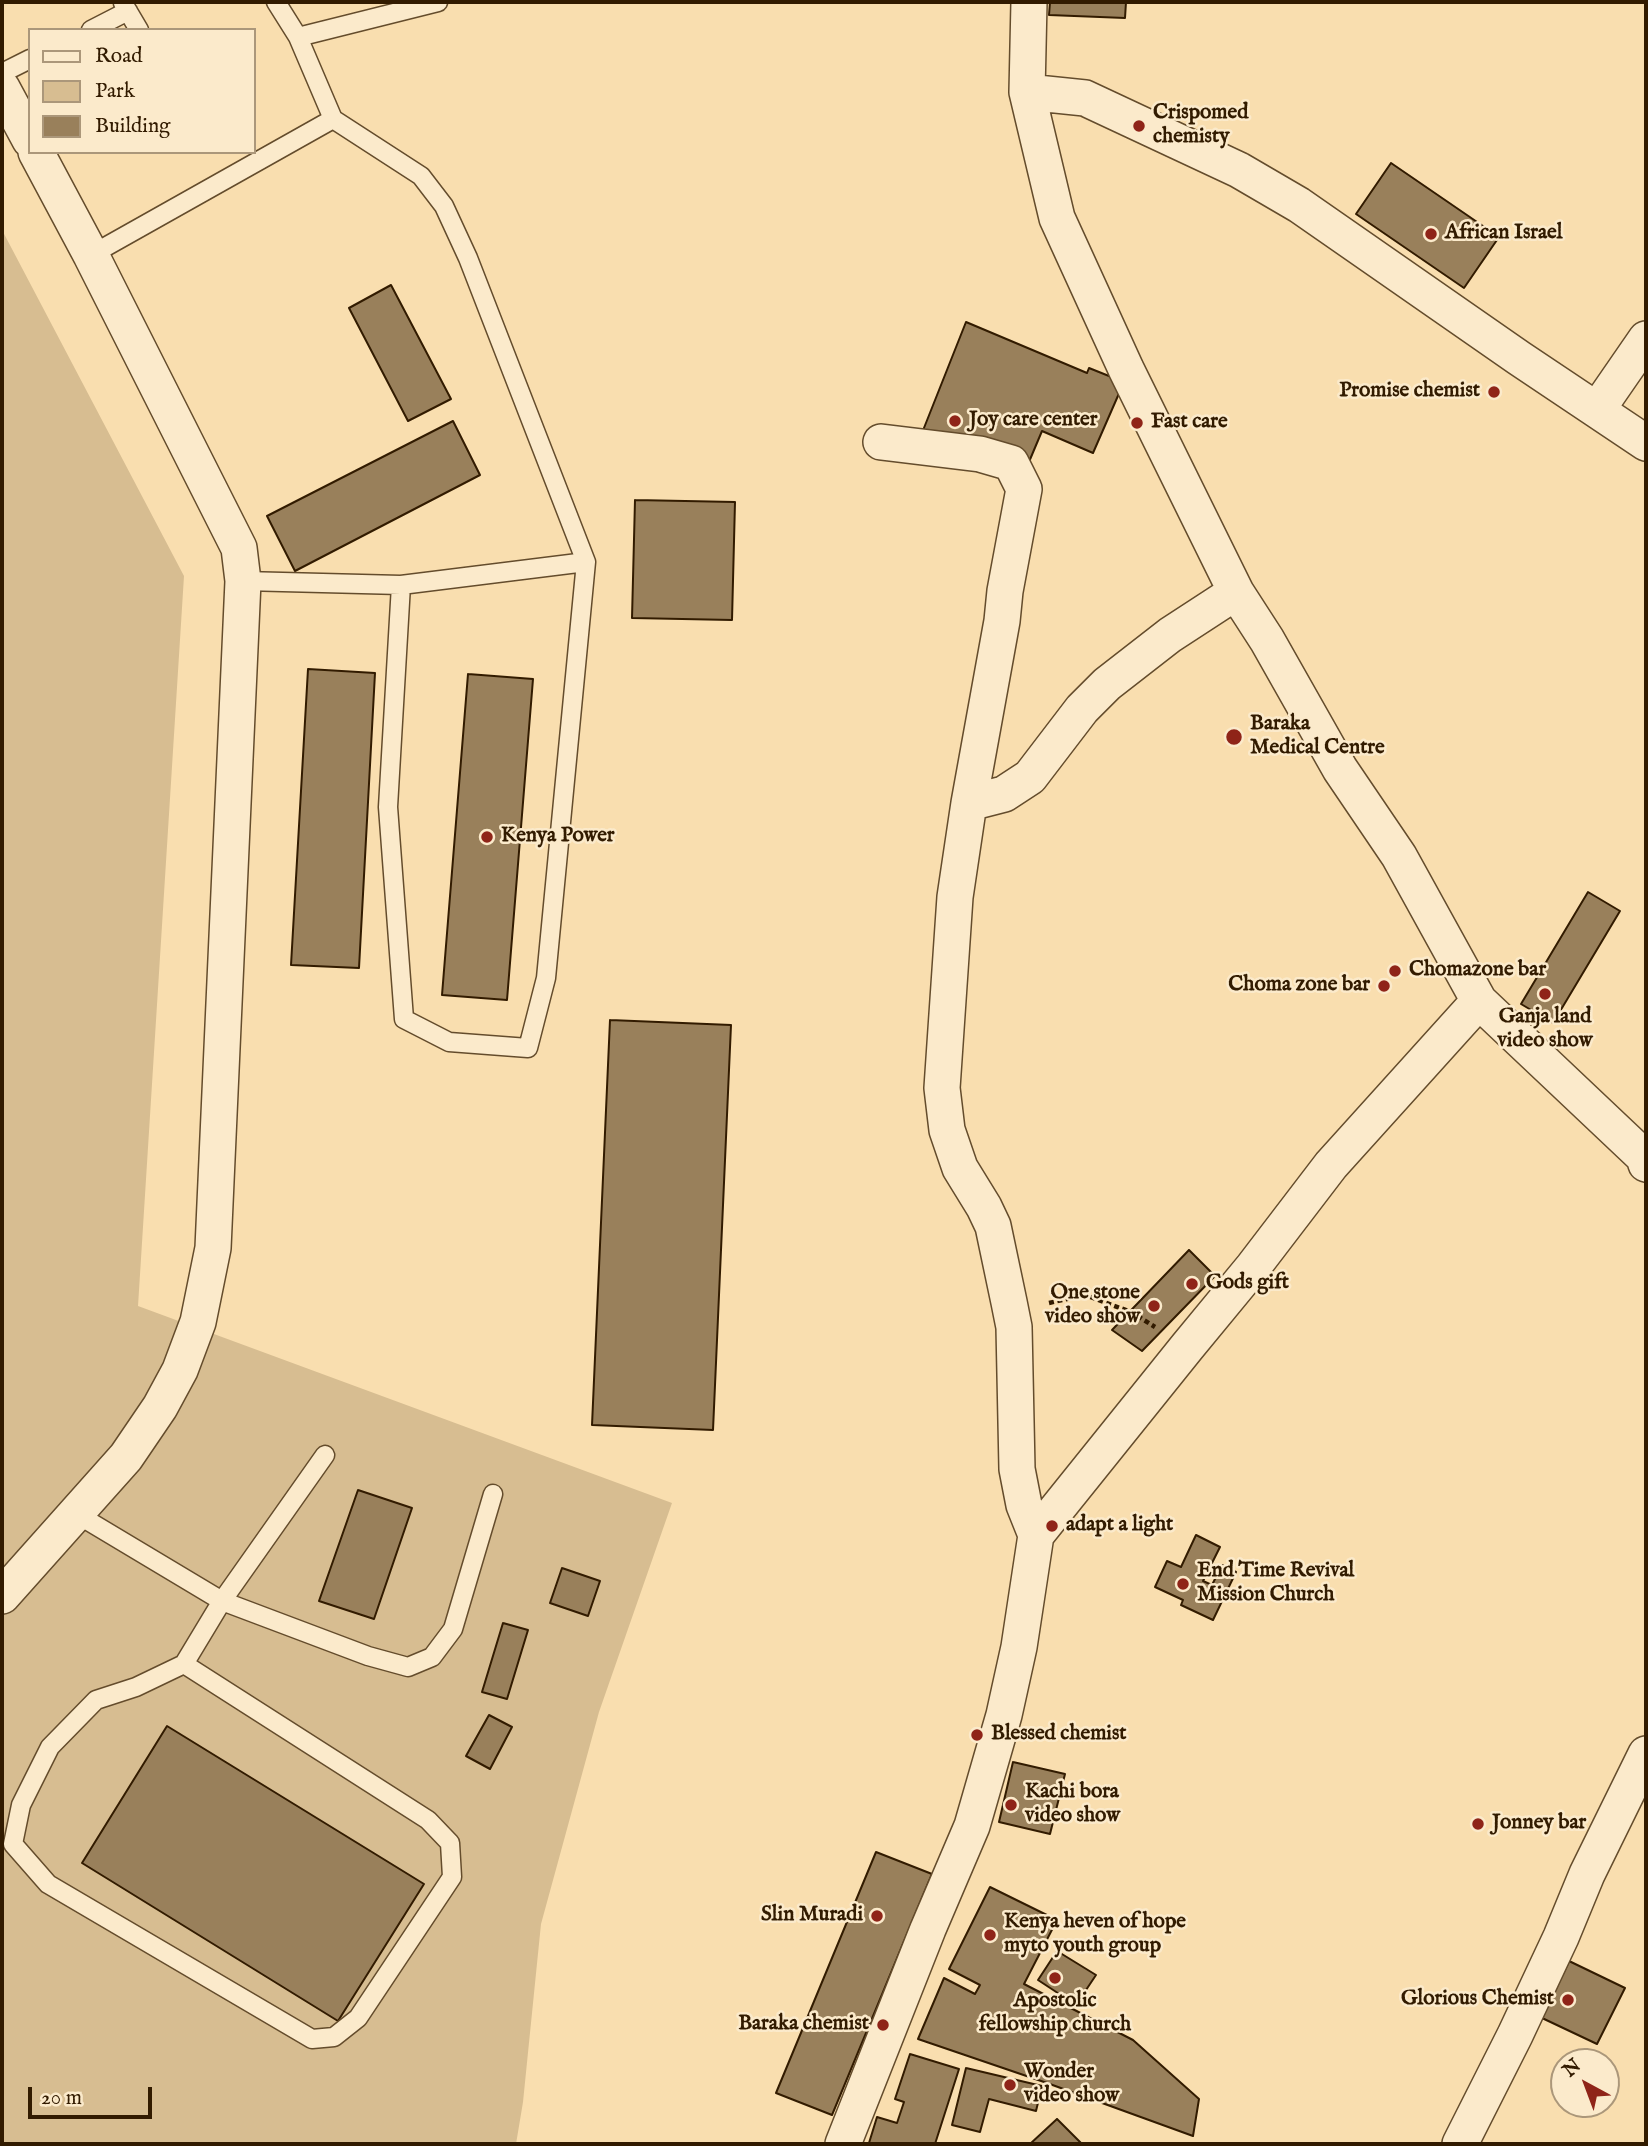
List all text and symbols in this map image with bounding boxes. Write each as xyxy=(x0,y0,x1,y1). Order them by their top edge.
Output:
legend xyxy=(28,28,256,154)
text: Road xyxy=(95,43,142,70)
text: Park xyxy=(95,78,135,105)
place label: Crispomed chemisty xyxy=(1153,101,1248,151)
text: Building xyxy=(95,113,170,140)
marker: Crispomed chemisty xyxy=(1131,118,1147,134)
place label: African Israel xyxy=(1445,221,1563,247)
marker: African Israel xyxy=(1423,226,1439,242)
place label: Promise chemist xyxy=(1339,379,1480,405)
marker: Promise chemist xyxy=(1486,384,1502,400)
place label: Joy care center xyxy=(969,408,1097,434)
place label: Fast care xyxy=(1151,410,1228,436)
marker: Joy care center xyxy=(947,413,963,429)
marker: Fast care xyxy=(1129,415,1145,431)
place label: Baraka Medical Centre xyxy=(1250,712,1385,762)
marker: Baraka Medical Centre xyxy=(1224,727,1244,747)
place label: Kenya Power xyxy=(501,824,615,850)
marker: Kenya Power xyxy=(479,829,495,845)
place label: Chomazone bar xyxy=(1409,958,1546,984)
marker: Chomazone bar xyxy=(1387,963,1403,979)
place label: Choma zone bar xyxy=(1228,973,1370,999)
marker: Choma zone bar xyxy=(1376,978,1392,994)
marker: Ganja land video show xyxy=(1537,986,1553,1002)
place label: Ganja land video show xyxy=(1498,1005,1592,1055)
place label: Gods gift xyxy=(1206,1271,1289,1297)
marker: Gods gift xyxy=(1184,1276,1200,1292)
place label: One stone video show xyxy=(1045,1281,1140,1331)
marker: One stone video show xyxy=(1146,1298,1162,1314)
place label: adapt a light xyxy=(1066,1513,1173,1539)
marker: adapt a light xyxy=(1044,1518,1060,1534)
place label: End Time Revival Mission Church xyxy=(1197,1559,1354,1609)
marker: End Time Revival Mission Church xyxy=(1175,1576,1191,1592)
place label: Blessed chemist xyxy=(991,1722,1127,1748)
marker: Blessed chemist xyxy=(969,1727,985,1743)
place label: Kachi bora video show xyxy=(1025,1780,1120,1830)
marker: Kachi bora video show xyxy=(1003,1797,1019,1813)
place label: Jonney bar xyxy=(1492,1811,1586,1837)
marker: Jonney bar xyxy=(1470,1816,1486,1832)
place label: Slin Muradi xyxy=(761,1903,863,1929)
marker: Slin Muradi xyxy=(869,1908,885,1924)
place label: Kenya heven of hope myto youth group xyxy=(1004,1910,1186,1960)
marker: Kenya heven of hope myto youth group xyxy=(982,1927,998,1943)
marker: Apostolic fellowship church xyxy=(1047,1970,1063,1986)
place label: Glorious Chemist xyxy=(1401,1987,1554,2013)
place label: Apostolic fellowship church xyxy=(979,1989,1131,2039)
marker: Glorious Chemist xyxy=(1560,1992,1576,2008)
place label: Baraka chemist xyxy=(738,2012,869,2038)
marker: Baraka chemist xyxy=(875,2017,891,2033)
north arrow xyxy=(1550,2048,1620,2118)
text: N xyxy=(1558,2054,1587,2083)
place label: Wonder video show xyxy=(1024,2060,1119,2110)
scale bar xyxy=(32,2072,156,2116)
marker: Wonder video show xyxy=(1002,2077,1018,2093)
text: 20 m xyxy=(41,2085,82,2112)

